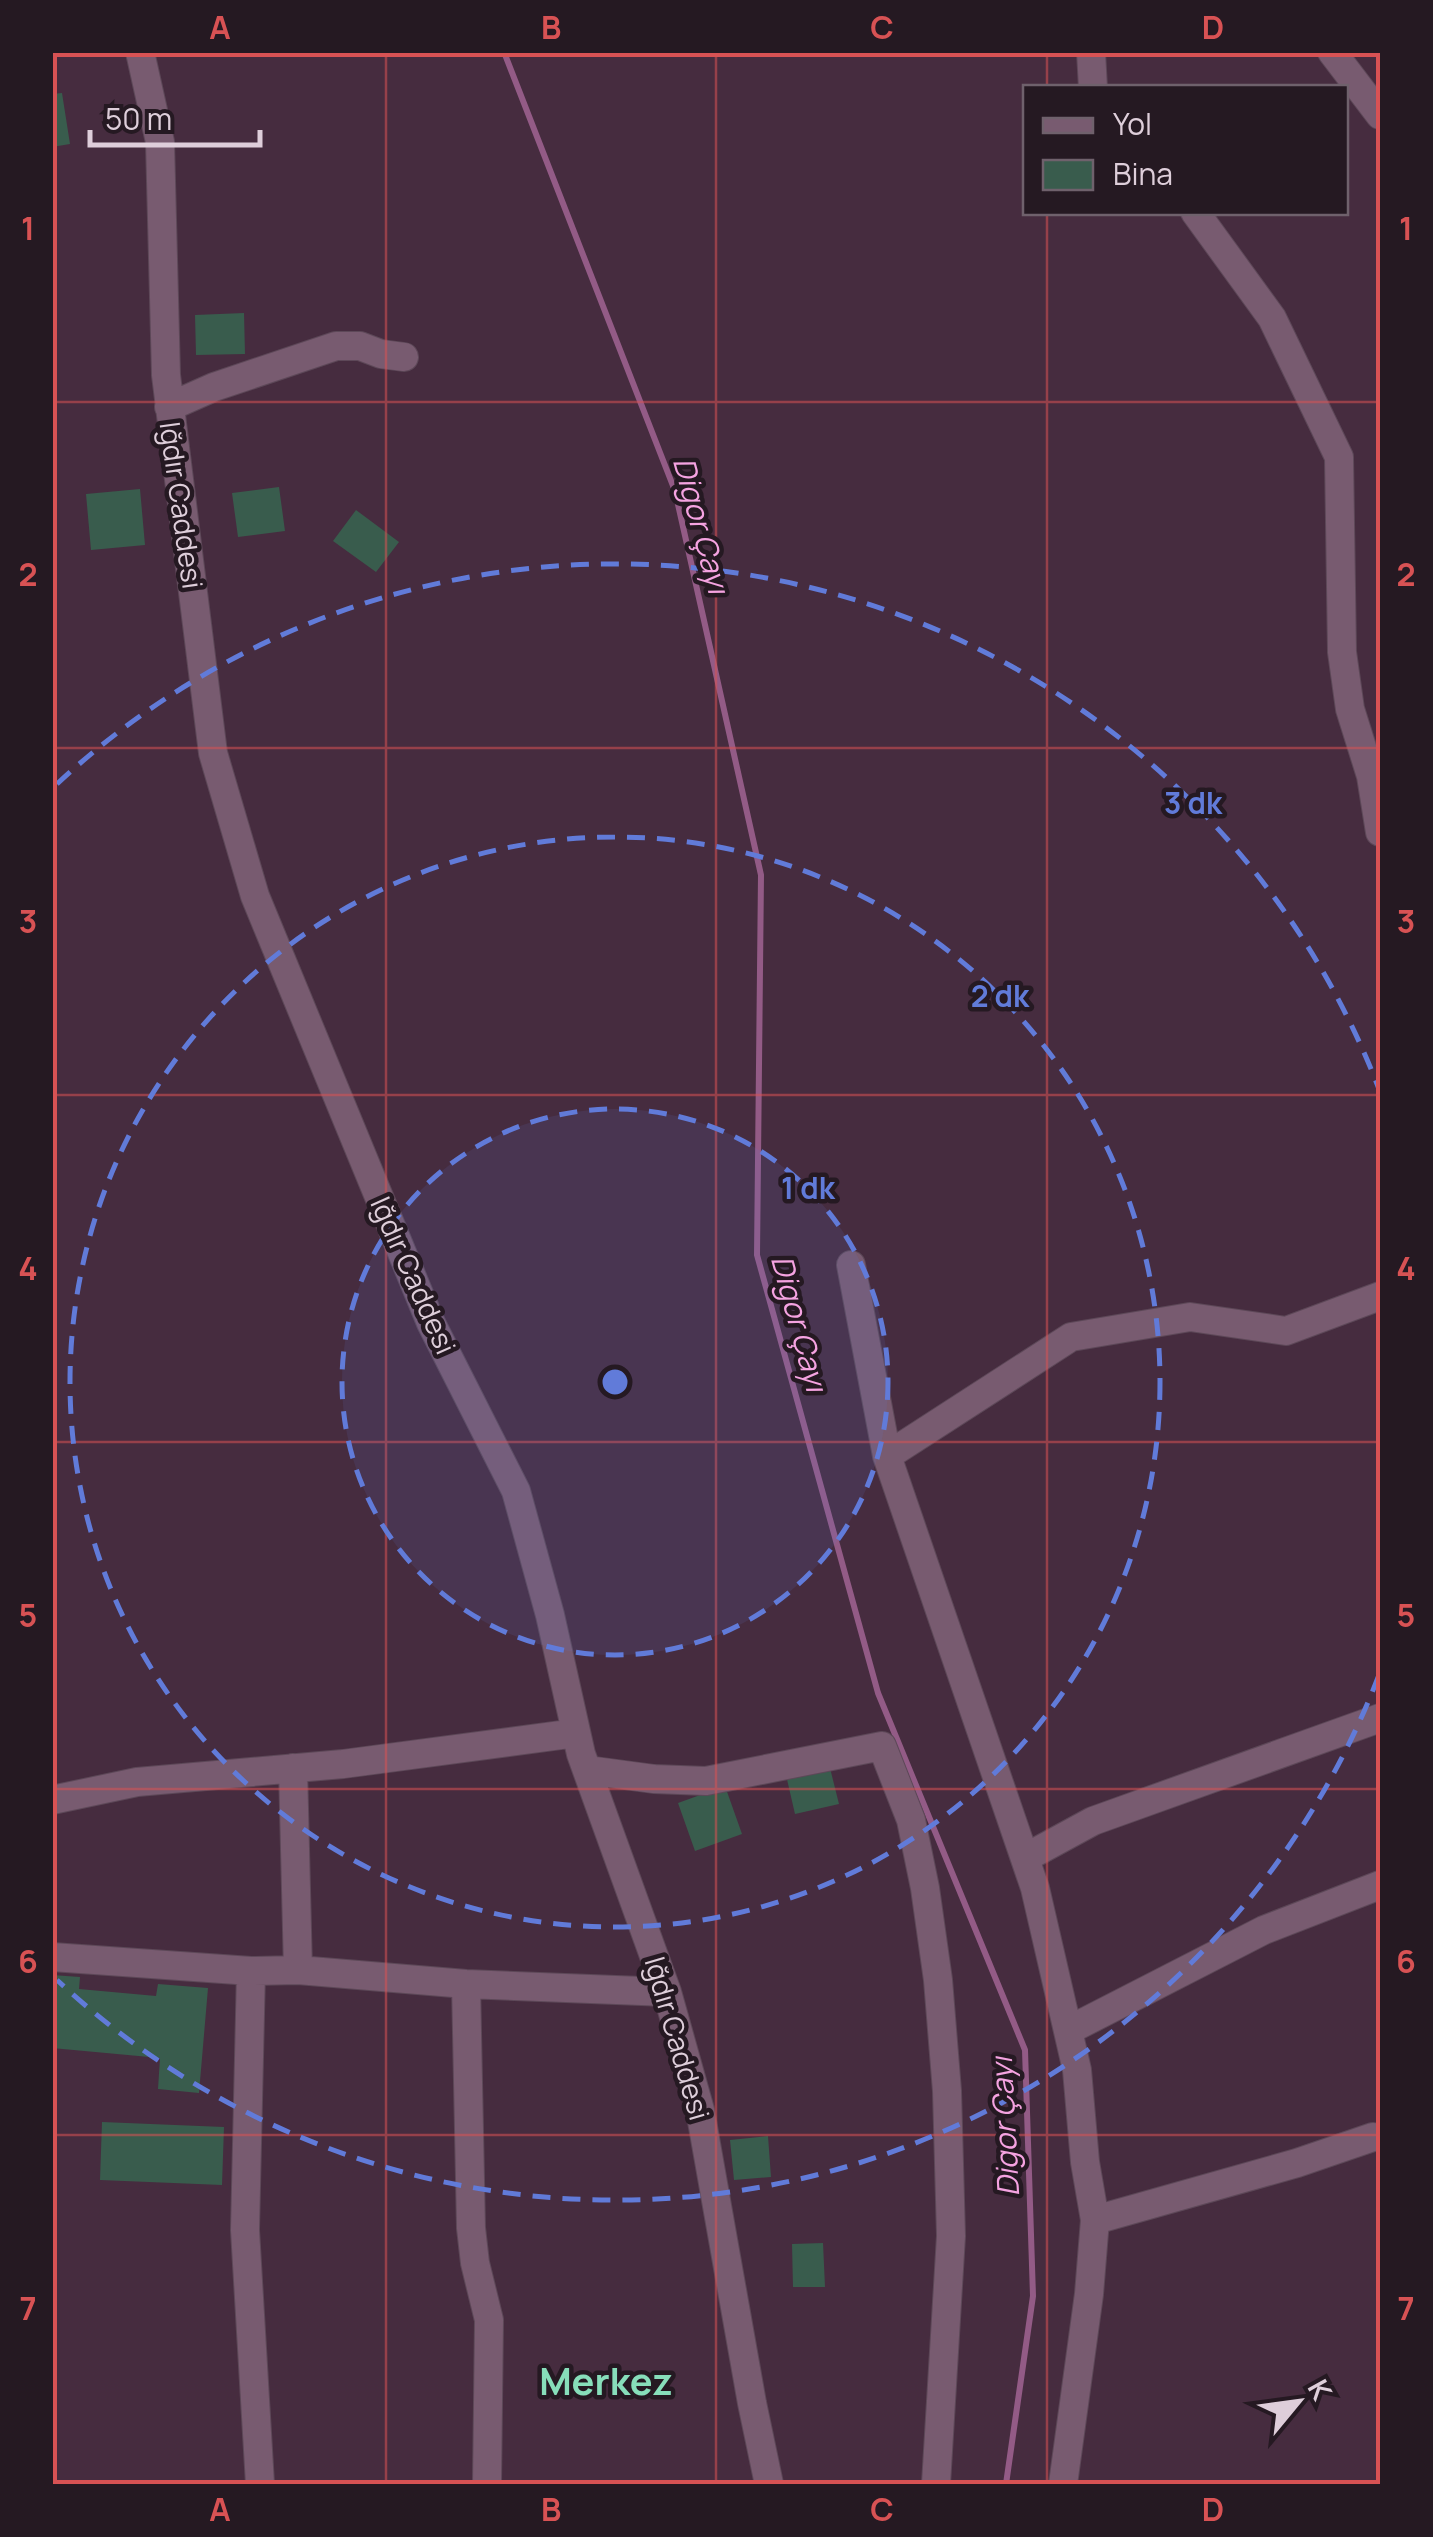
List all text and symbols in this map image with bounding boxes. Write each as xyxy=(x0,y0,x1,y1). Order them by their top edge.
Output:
text: A xyxy=(209,5,231,49)
text: B xyxy=(541,5,561,49)
text: C xyxy=(870,5,894,49)
text: D xyxy=(1202,5,1224,49)
scale bar xyxy=(90,85,260,147)
legend xyxy=(1023,85,1348,215)
text: 50 m xyxy=(105,98,172,139)
text: Yol xyxy=(1113,103,1152,144)
text: Bina xyxy=(1113,153,1173,194)
text: 1 xyxy=(21,206,35,250)
text: 1 xyxy=(1399,206,1413,250)
street label: Iğdır Caddesi xyxy=(151,419,213,591)
water label: Digor Çayı xyxy=(664,452,740,600)
text: 2 xyxy=(18,552,38,596)
text: 2 xyxy=(1396,552,1416,596)
text: 3 dk xyxy=(1164,782,1223,823)
text: 3 xyxy=(19,899,37,943)
text: 3 xyxy=(1397,899,1415,943)
text: 2 dk xyxy=(971,975,1030,1016)
text: 1 dk xyxy=(781,1167,836,1208)
street label: Iğdır Caddesi xyxy=(362,1190,466,1360)
text: 4 xyxy=(18,1246,38,1290)
text: 4 xyxy=(1396,1246,1416,1290)
water label: Digor Çayı xyxy=(762,1250,838,1398)
centre of rings xyxy=(597,1364,633,1400)
text: 5 xyxy=(19,1593,37,1637)
text: 5 xyxy=(1397,1593,1415,1637)
text: 6 xyxy=(18,1939,38,1983)
text: 6 xyxy=(1396,1939,1416,1983)
street label: Iğdır Caddesi xyxy=(637,1952,719,2124)
water label: Digor Çayı xyxy=(980,2054,1028,2198)
text: 7 xyxy=(19,2286,37,2330)
text: 7 xyxy=(1397,2286,1415,2330)
north arrow xyxy=(1248,2352,1348,2452)
district label: Merkez xyxy=(539,2354,673,2406)
text: K xyxy=(1300,2372,1342,2407)
text: A xyxy=(209,2487,231,2531)
text: B xyxy=(541,2487,561,2531)
text: C xyxy=(870,2487,894,2531)
text: D xyxy=(1202,2487,1224,2531)

